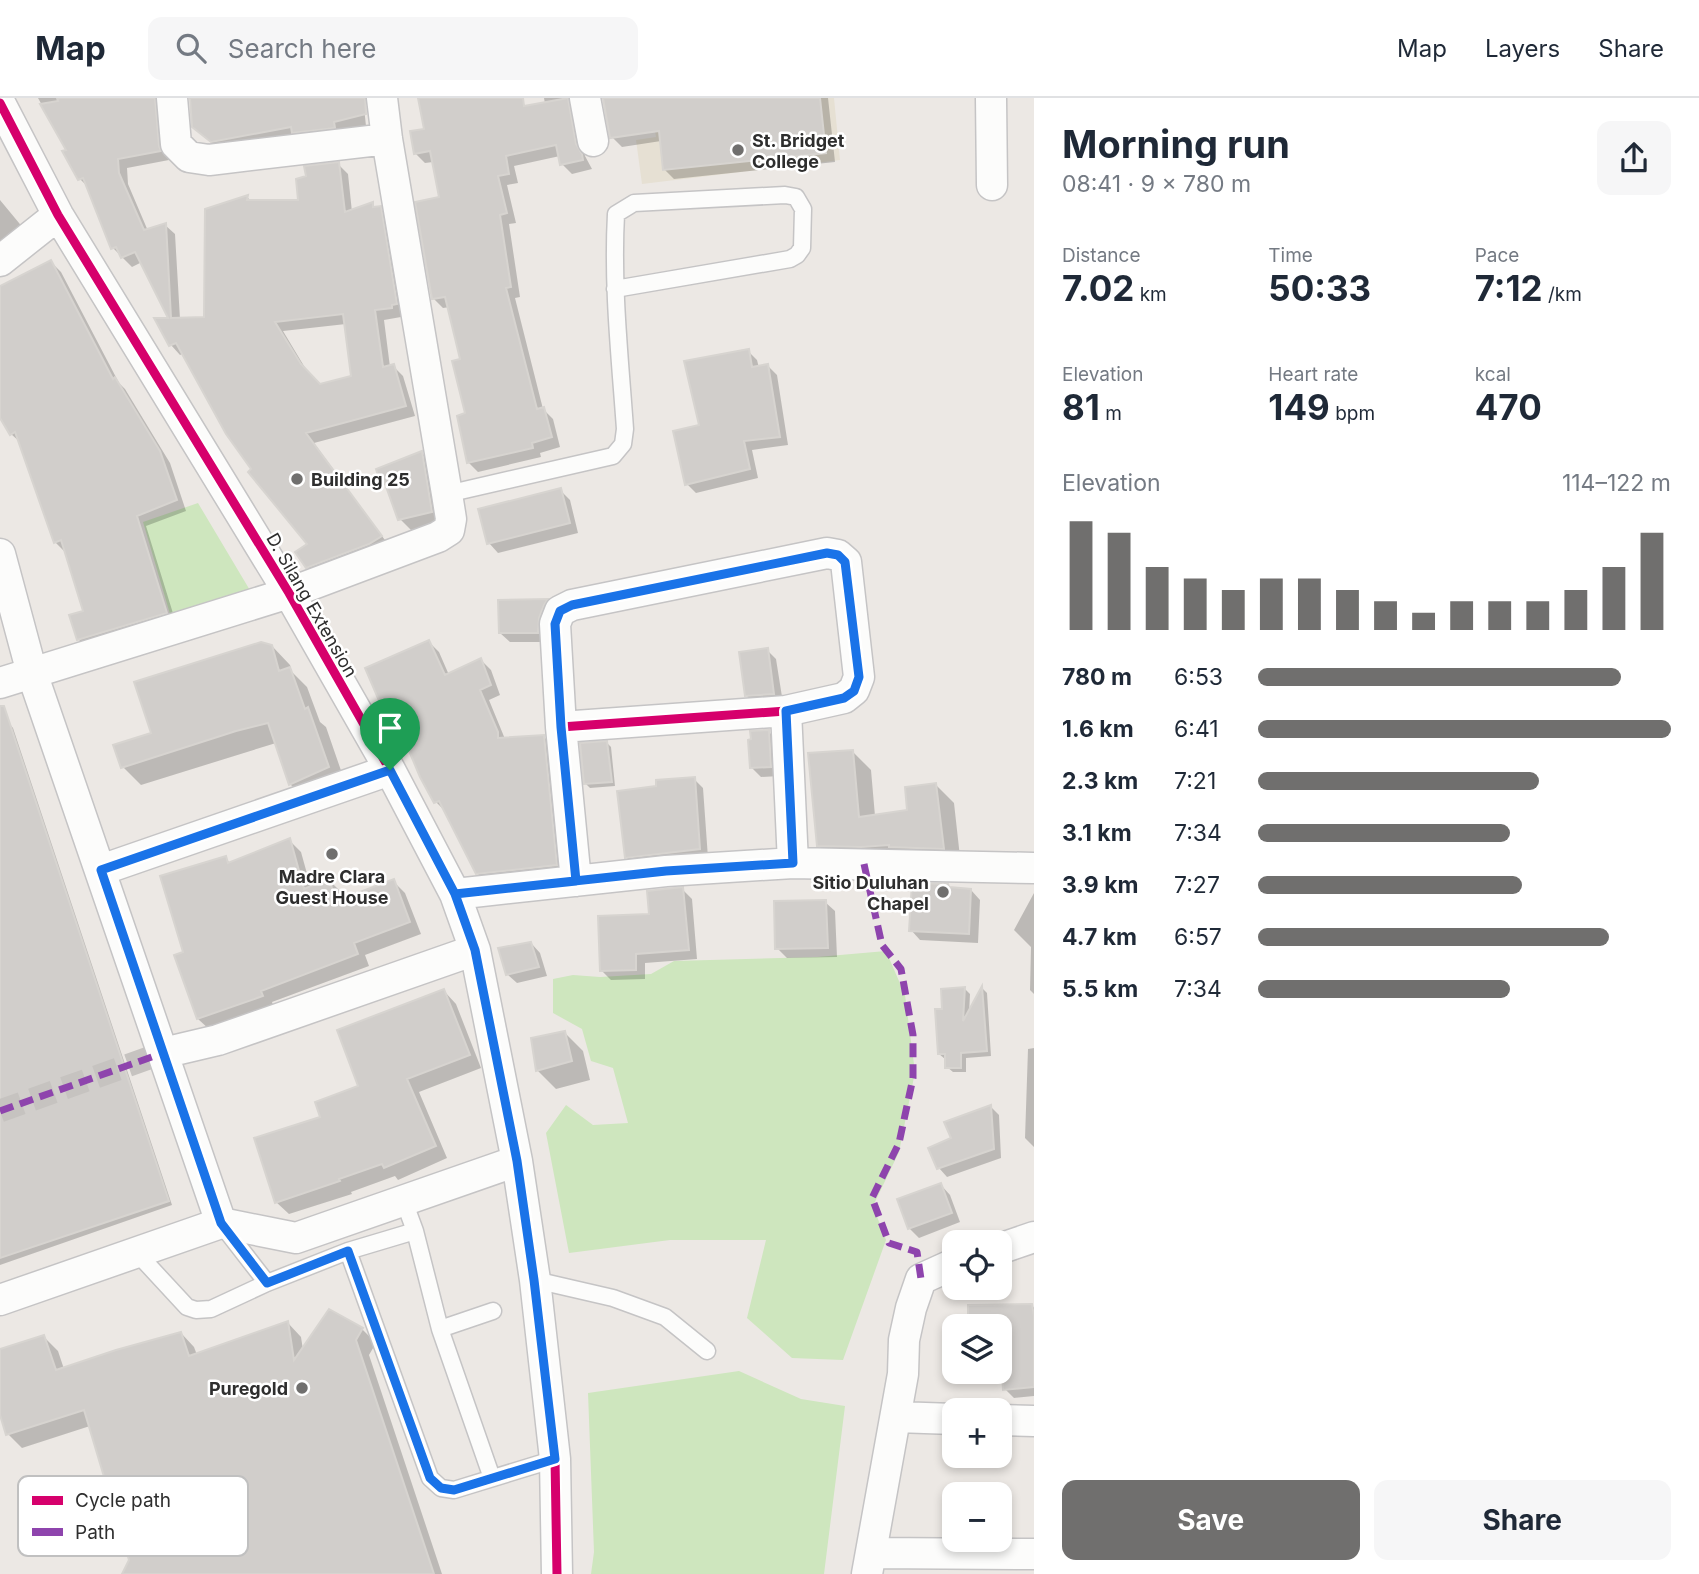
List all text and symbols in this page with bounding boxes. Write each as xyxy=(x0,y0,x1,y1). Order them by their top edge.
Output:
search box xyxy=(148,17,638,80)
text: Map xyxy=(35,28,106,68)
icon: search xyxy=(172,29,210,67)
text: Search here xyxy=(228,33,376,64)
text: Map xyxy=(1397,34,1447,63)
text: Layers xyxy=(1485,34,1560,63)
text: Share xyxy=(1598,34,1664,63)
text: Morning run xyxy=(1062,121,1290,167)
button: share xyxy=(1597,121,1671,195)
place label: St. Bridget College xyxy=(752,130,845,172)
marker: St. Bridget College xyxy=(730,142,746,158)
text: 08:41 · 9 × 780 m xyxy=(1062,170,1251,198)
text: Distance xyxy=(1062,244,1140,267)
text: Time xyxy=(1268,244,1313,267)
text: Pace xyxy=(1475,244,1519,267)
text: 7.02 xyxy=(1062,267,1134,309)
text: 50:33 xyxy=(1268,267,1371,309)
text: 7:12 xyxy=(1475,267,1543,309)
text: km xyxy=(1134,283,1167,306)
text: /km xyxy=(1543,283,1582,306)
text: Elevation xyxy=(1062,363,1143,386)
text: Heart rate xyxy=(1268,363,1358,386)
text: kcal xyxy=(1475,363,1511,386)
text: 81 xyxy=(1062,386,1100,428)
text: 149 xyxy=(1268,386,1330,428)
text: 470 xyxy=(1475,386,1542,428)
text: m xyxy=(1100,402,1122,425)
text: bpm xyxy=(1330,402,1375,425)
place label: Building 25 xyxy=(311,469,410,490)
text: Elevation xyxy=(1062,469,1161,497)
text: 114–122 m xyxy=(1562,469,1671,497)
marker: Building 25 xyxy=(289,471,305,487)
street label: D. Silang Extension xyxy=(262,529,362,681)
text: 780 m xyxy=(1062,663,1132,691)
text: 6:53 xyxy=(1174,663,1223,691)
pin xyxy=(360,698,420,770)
icon: arrive xyxy=(371,709,409,747)
text: 1.6 km xyxy=(1062,715,1134,743)
text: 6:41 xyxy=(1174,715,1219,743)
text: 2.3 km xyxy=(1062,767,1138,795)
text: 7:21 xyxy=(1174,767,1216,795)
text: 3.1 km xyxy=(1062,819,1132,847)
text: 7:34 xyxy=(1174,819,1222,847)
marker: Madre Clara Guest House xyxy=(324,846,340,862)
place label: Madre Clara Guest House xyxy=(276,866,389,908)
text: 3.9 km xyxy=(1062,871,1138,899)
text: 7:27 xyxy=(1174,871,1220,899)
place label: Sitio Duluhan Chapel xyxy=(812,872,929,914)
marker: Sitio Duluhan Chapel xyxy=(935,884,951,900)
text: 4.7 km xyxy=(1062,923,1137,951)
text: 6:57 xyxy=(1174,923,1222,951)
text: 5.5 km xyxy=(1062,975,1138,1003)
text: 7:34 xyxy=(1174,975,1222,1003)
map controls xyxy=(942,1230,1012,1552)
button: locate xyxy=(942,1230,1012,1300)
button: layers xyxy=(942,1314,1012,1384)
place label: Puregold xyxy=(209,1378,288,1399)
marker: Puregold xyxy=(294,1380,310,1396)
button: + xyxy=(942,1398,1012,1468)
legend xyxy=(18,1476,248,1556)
button: Save xyxy=(1062,1480,1360,1560)
button: Share xyxy=(1374,1480,1671,1560)
button: − xyxy=(942,1482,1012,1552)
text: Cycle path xyxy=(75,1489,171,1512)
text: Path xyxy=(75,1521,115,1544)

